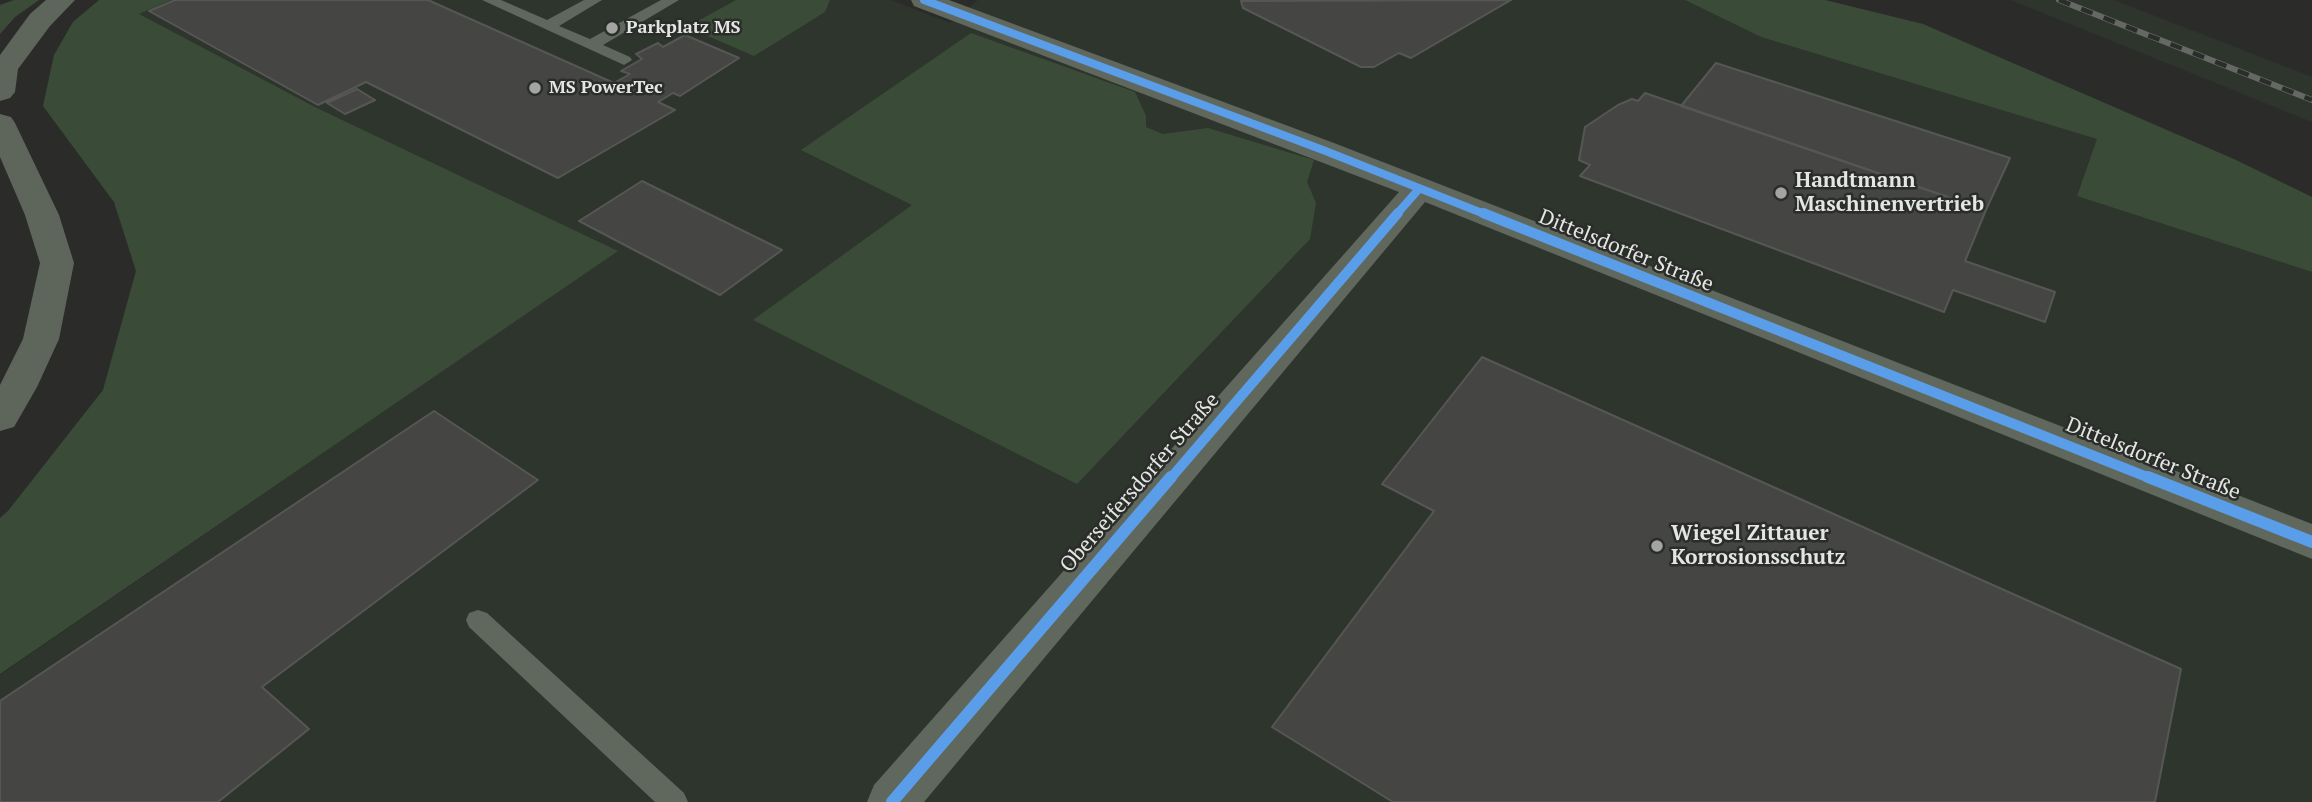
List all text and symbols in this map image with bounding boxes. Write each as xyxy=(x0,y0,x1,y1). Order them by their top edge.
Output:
place label: Parkplatz MS xyxy=(626,17,741,39)
marker: Parkplatz MS xyxy=(604,20,620,36)
place label: MS PowerTec xyxy=(549,77,663,99)
marker: MS PowerTec xyxy=(527,80,543,96)
place label: Handtmann Maschinenvertrieb xyxy=(1795,168,1984,218)
marker: Handtmann Maschinenvertrieb xyxy=(1773,185,1789,201)
street label: Dittelsdorfer Straße xyxy=(1535,204,1717,298)
street label: Oberseifersdorfer Straße xyxy=(1055,388,1225,578)
street label: Dittelsdorfer Straße xyxy=(2062,412,2244,506)
place label: Wiegel Zittauer Korrosionsschutz xyxy=(1671,521,1845,571)
marker: Wiegel Zittauer Korrosionsschutz xyxy=(1649,538,1665,554)

